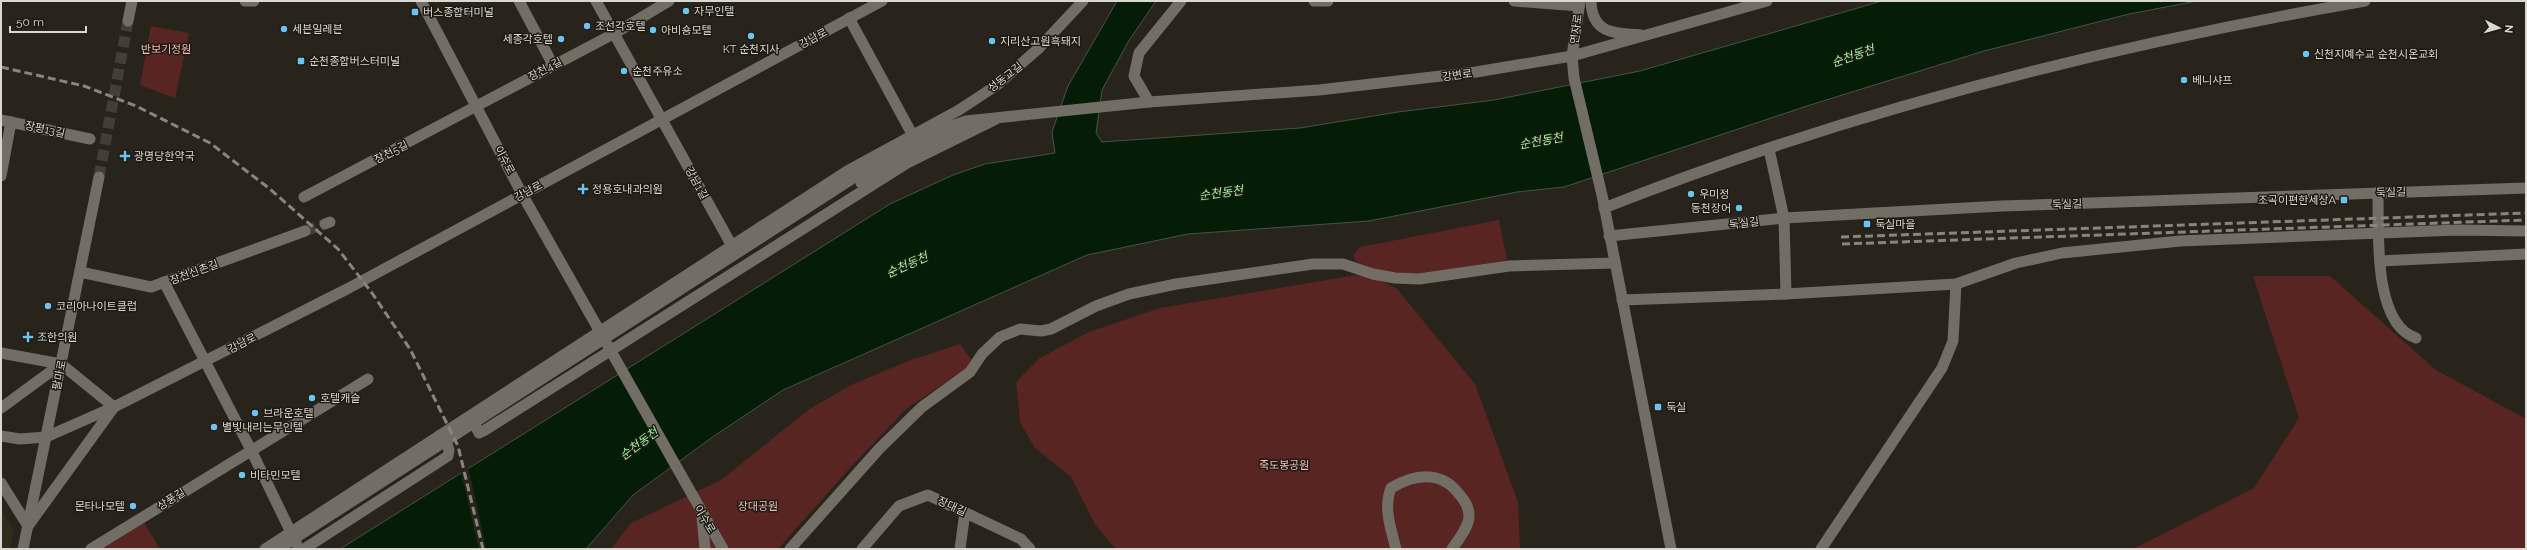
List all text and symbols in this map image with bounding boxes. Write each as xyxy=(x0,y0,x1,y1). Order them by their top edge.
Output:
place label: 자무인텔 xyxy=(694,5,734,18)
place label: 버스종합터미널 xyxy=(423,6,494,19)
marker: 자무인텔 xyxy=(681,6,691,16)
marker: 버스종합터미널 xyxy=(410,7,420,17)
scale bar xyxy=(10,8,86,34)
north arrow xyxy=(2479,8,2519,48)
street label: 연자로 xyxy=(1568,13,1585,45)
text: 50 m xyxy=(16,15,44,29)
place label: 조선각호텔 xyxy=(595,20,646,33)
marker: 조선각호텔 xyxy=(582,21,592,31)
place label: 세븐일레븐 xyxy=(292,23,343,36)
marker: 세븐일레븐 xyxy=(279,24,289,34)
place label: 아비숑모텔 xyxy=(661,24,712,37)
text: N xyxy=(2502,24,2515,34)
marker: 아비숑모텔 xyxy=(648,25,658,35)
street label: 강남로 xyxy=(797,26,830,51)
marker: KT 순천지사 xyxy=(746,31,756,41)
place label: 세종각호텔 xyxy=(502,33,553,46)
marker: 세종각호텔 xyxy=(556,34,566,44)
place label: 지리산고원흑돼지 xyxy=(1000,35,1081,48)
marker: 지리산고원흑돼지 xyxy=(987,36,997,46)
water label: 순천동천 xyxy=(1830,42,1878,70)
park label: 반보기정원 xyxy=(141,43,191,56)
place label: KT 순천지사 xyxy=(723,43,779,56)
place label: 신천지예수교 순천시온교회 xyxy=(2314,48,2438,61)
marker: 신천지예수교 순천시온교회 xyxy=(2301,49,2311,59)
place label: 순천종합버스터미널 xyxy=(309,55,400,68)
street label: 장천4길 xyxy=(526,55,564,84)
marker: 순천종합버스터미널 xyxy=(296,56,306,66)
street label: 성동교길 xyxy=(985,60,1025,95)
place label: 순천주유소 xyxy=(632,65,683,78)
marker: 순천주유소 xyxy=(619,66,629,76)
street label: 강변로 xyxy=(1441,67,1473,84)
place label: 베니샤프 xyxy=(2192,74,2232,87)
marker: 베니샤프 xyxy=(2179,75,2189,85)
street label: 장평13길 xyxy=(24,119,66,140)
water label: 순천동천 xyxy=(1518,130,1566,152)
street label: 장천5길 xyxy=(372,138,410,166)
street label: 이수로 xyxy=(492,144,517,177)
marker: 광명당한약국 xyxy=(119,150,131,162)
place label: 광명당한약국 xyxy=(134,150,195,163)
street label: 강남1길 xyxy=(682,165,711,202)
street label: 강남로 xyxy=(512,179,545,204)
marker: 정용호내과의원 xyxy=(577,183,589,195)
place label: 정용호내과의원 xyxy=(592,183,663,196)
water label: 순천동천 xyxy=(1198,183,1246,203)
street label: 둑실길 xyxy=(2376,185,2406,200)
place label: 우미정 xyxy=(1699,188,1729,201)
marker: 우미정 xyxy=(1686,189,1696,199)
place label: 조곡이편한세상A xyxy=(2258,194,2337,207)
marker: 조곡이편한세상A xyxy=(2339,195,2349,205)
street label: 둑실길 xyxy=(2052,197,2082,212)
place label: 동천장어 xyxy=(1691,202,1731,215)
marker: 동천장어 xyxy=(1734,203,1744,213)
street label: 둑실길 xyxy=(1728,215,1760,232)
place label: 둑실마을 xyxy=(1875,218,1915,231)
marker: 둑실마을 xyxy=(1862,219,1872,229)
water label: 순천동천 xyxy=(884,249,932,280)
street label: 장천신촌길 xyxy=(168,258,220,287)
place label: 코리아나이트클럽 xyxy=(56,300,137,313)
marker: 코리아나이트클럽 xyxy=(43,301,53,311)
marker: 조한의원 xyxy=(22,331,34,343)
place label: 조한의원 xyxy=(37,331,77,344)
street label: 강남로 xyxy=(226,331,259,356)
street label: 팔마로 xyxy=(50,359,69,391)
place label: 호텔캐슬 xyxy=(320,392,360,405)
marker: 호텔캐슬 xyxy=(307,393,317,403)
place label: 둑실 xyxy=(1666,401,1686,414)
marker: 둑실 xyxy=(1653,402,1663,412)
place label: 브라운호텔 xyxy=(263,407,314,420)
marker: 브라운호텔 xyxy=(250,408,260,418)
place label: 별빛내리는무인텔 xyxy=(222,421,303,434)
marker: 별빛내리는무인텔 xyxy=(209,422,219,432)
water label: 순천동천 xyxy=(617,424,662,463)
park label: 죽도봉공원 xyxy=(1259,459,1309,472)
place label: 비타민모텔 xyxy=(250,469,301,482)
marker: 비타민모텔 xyxy=(237,470,247,480)
street label: 상풍길 xyxy=(155,486,188,513)
street label: 장대길 xyxy=(935,494,968,519)
place label: 몬타나모텔 xyxy=(74,500,125,513)
park label: 장대공원 xyxy=(738,500,778,513)
marker: 몬타나모텔 xyxy=(128,501,138,511)
street label: 이수로 xyxy=(691,503,718,536)

